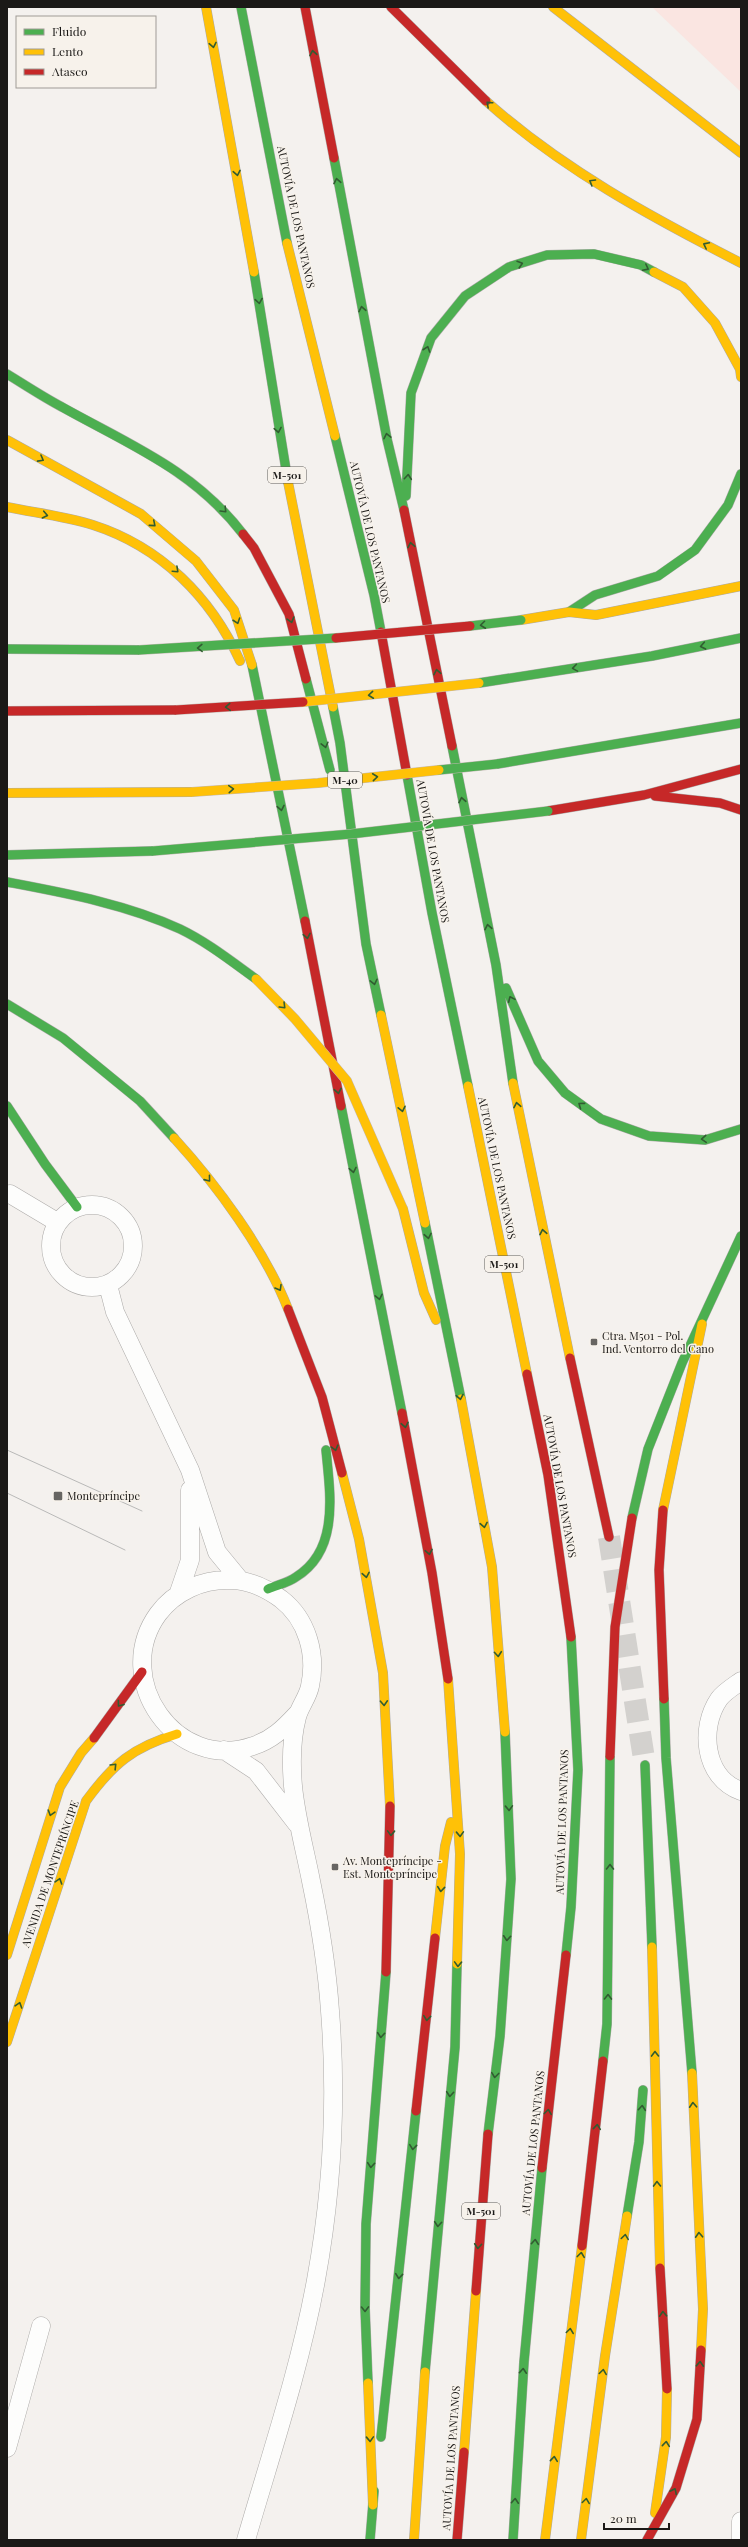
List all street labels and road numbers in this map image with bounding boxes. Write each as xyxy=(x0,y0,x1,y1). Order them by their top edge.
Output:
street label: AUTOVÍA DE LOS PANTANOS xyxy=(274,143,319,290)
street label: AUTOVÍA DE LOS PANTANOS xyxy=(347,458,394,604)
road number: M-501 xyxy=(268,467,306,483)
road number: M-40 xyxy=(328,772,362,788)
street label: AUTOVÍA DE LOS PANTANOS xyxy=(413,777,454,924)
street label: AUTOVÍA DE LOS PANTANOS xyxy=(475,1094,520,1241)
road number: M-501 xyxy=(485,1256,523,1272)
street label: AUTOVÍA DE LOS PANTANOS xyxy=(540,1412,581,1559)
street label: AUTOVÍA DE LOS PANTANOS xyxy=(551,1749,572,1896)
street label: AVENIDA DE MONTEPRÍNCIPE xyxy=(17,1798,82,1950)
street label: AUTOVÍA DE LOS PANTANOS xyxy=(517,2070,548,2217)
road number: M-501 xyxy=(462,2203,500,2219)
street label: AUTOVÍA DE LOS PANTANOS xyxy=(438,2385,463,2532)

